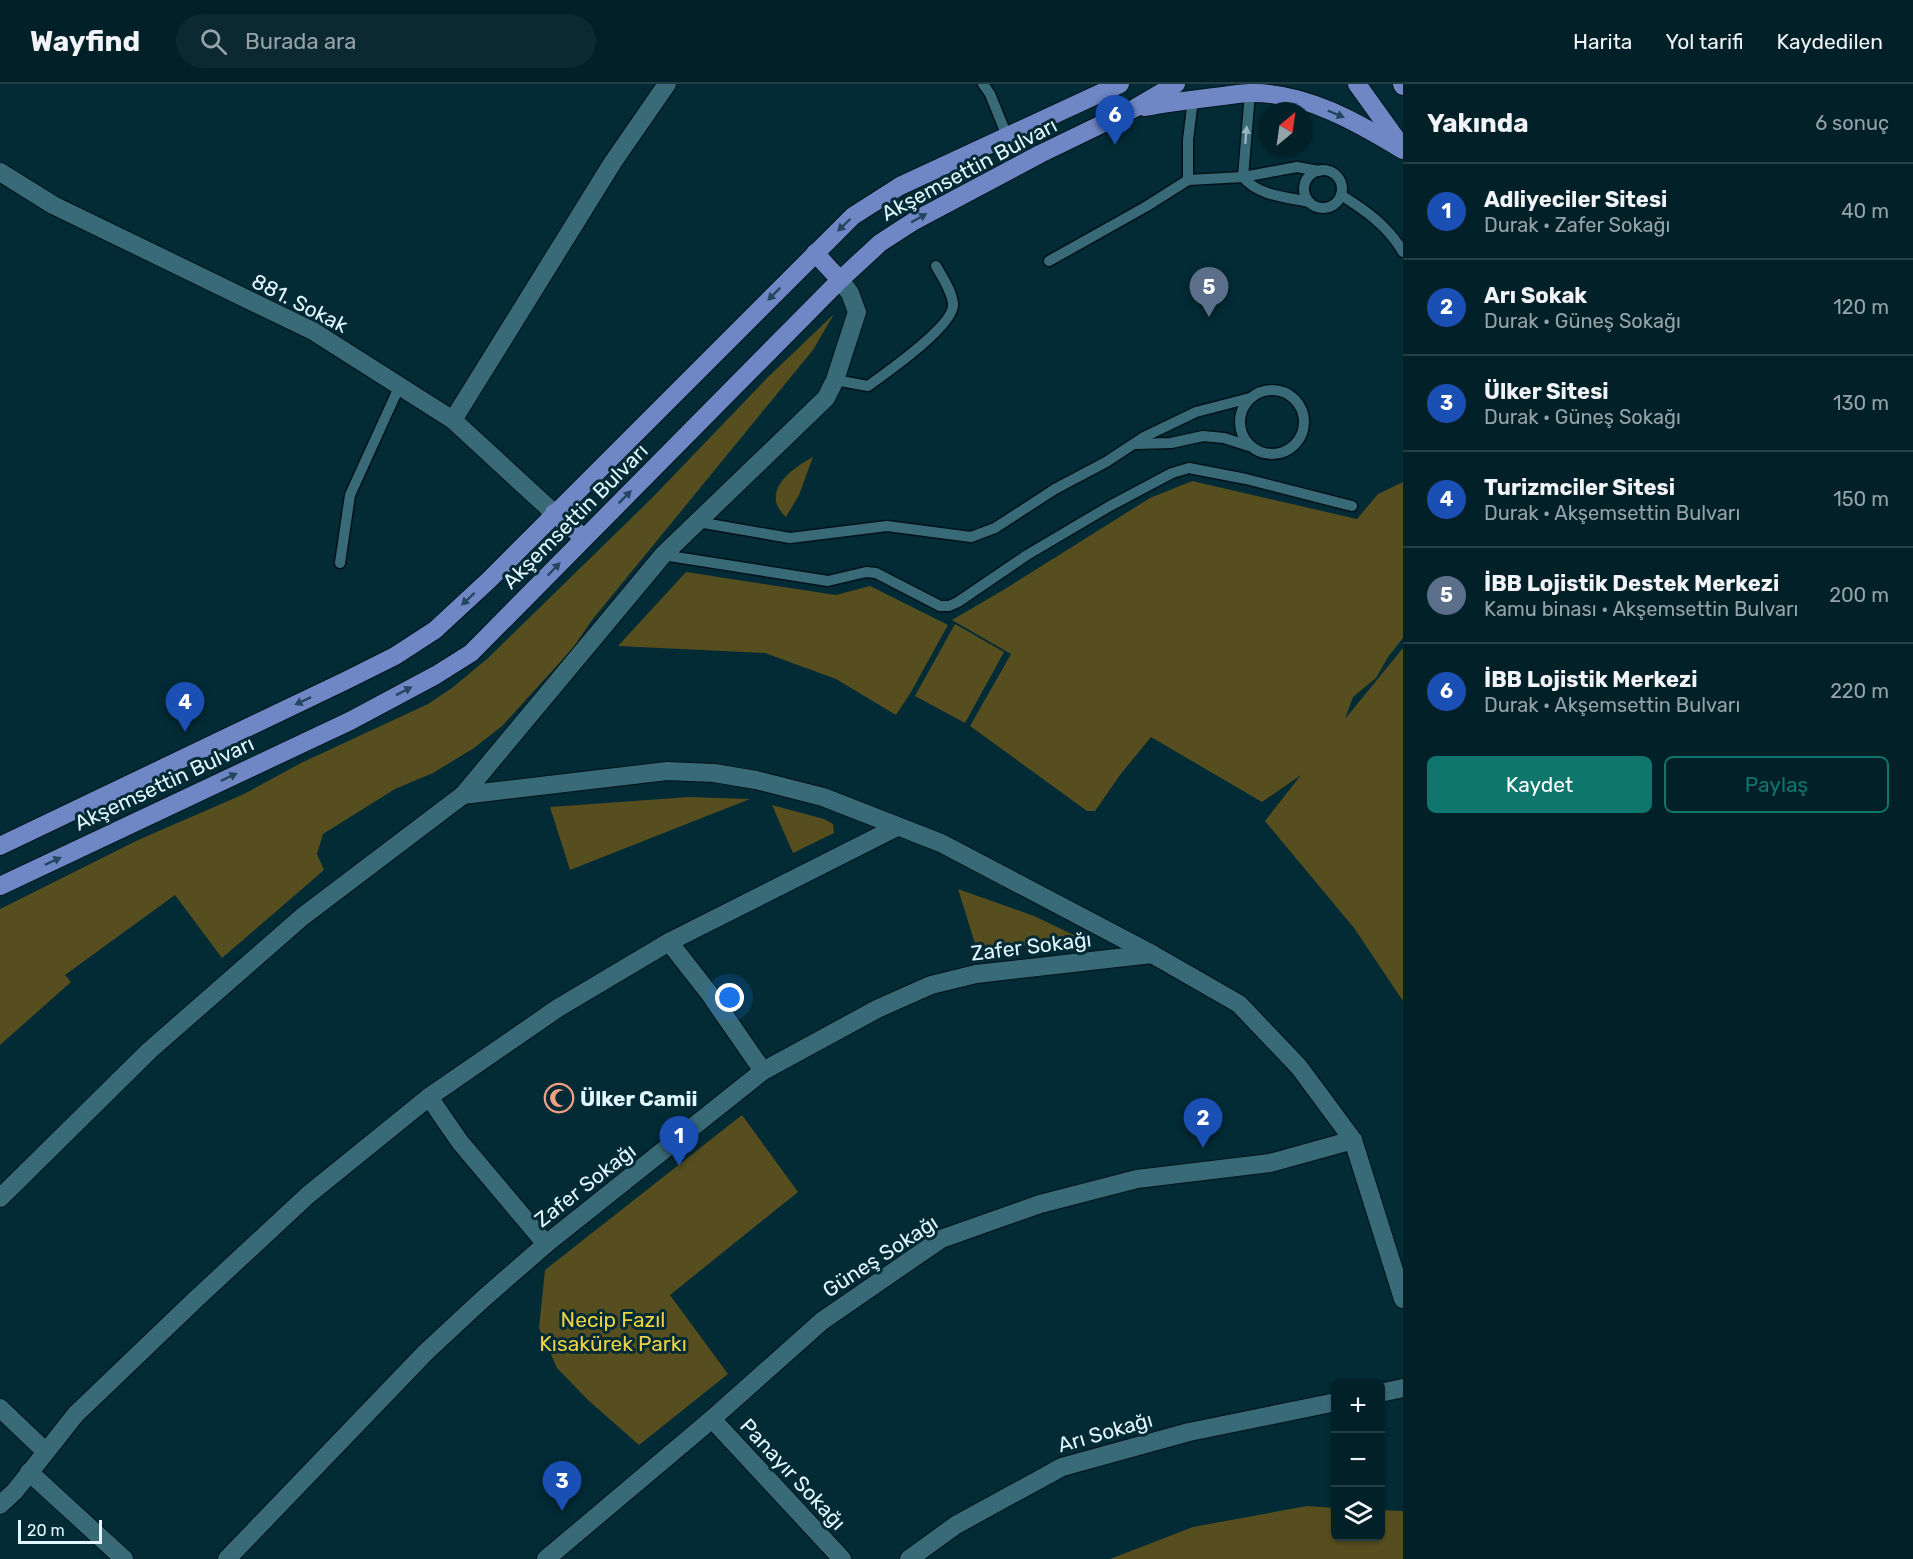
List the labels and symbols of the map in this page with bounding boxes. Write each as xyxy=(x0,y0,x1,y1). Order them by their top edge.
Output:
pin: 6 xyxy=(1096,95,1134,145)
north arrow xyxy=(1259,102,1313,156)
one-way arrow xyxy=(1328,109,1346,119)
street label: Akşemsettin Bulvarı xyxy=(877,112,1061,226)
one-way arrow xyxy=(1241,125,1251,144)
one-way arrow xyxy=(911,213,928,223)
one-way arrow xyxy=(838,217,852,231)
street label: 881. Sokak xyxy=(248,268,352,338)
pin: 5 xyxy=(1190,268,1228,317)
one-way arrow xyxy=(767,287,781,301)
street label: Akşemsettin Bulvarı xyxy=(497,438,653,594)
one-way arrow xyxy=(618,489,632,504)
one-way arrow xyxy=(546,563,560,577)
one-way arrow xyxy=(461,592,476,605)
pin: 4 xyxy=(166,682,204,732)
one-way arrow xyxy=(395,686,412,696)
one-way arrow xyxy=(295,697,312,706)
street label: Akşemsettin Bulvarı xyxy=(70,730,258,836)
one-way arrow xyxy=(220,772,237,781)
one-way arrow xyxy=(44,856,61,865)
street label: Zafer Sokağı xyxy=(969,926,1093,966)
your location xyxy=(715,983,744,1012)
mosque icon: Ülker Camii xyxy=(543,1082,575,1114)
place label: Ülker Camii xyxy=(580,1086,697,1111)
pin: 2 xyxy=(1184,1098,1222,1148)
pin: 1 xyxy=(660,1116,698,1166)
street label: Zafer Sokağı xyxy=(529,1138,641,1232)
street label: Güneş Sokağı xyxy=(818,1210,942,1302)
park label: Necip Fazıl Kısakürek Parkı xyxy=(539,1307,687,1356)
street label: Arı Sokağı xyxy=(1055,1407,1155,1457)
street label: Panayır Sokağı xyxy=(735,1413,851,1535)
pin: 3 xyxy=(542,1462,582,1511)
scale bar xyxy=(18,1517,102,1544)

